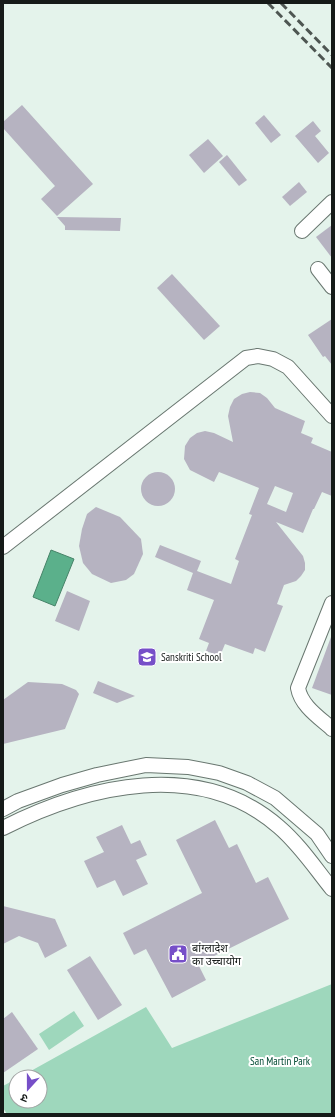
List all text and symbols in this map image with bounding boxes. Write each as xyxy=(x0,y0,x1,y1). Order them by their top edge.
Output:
school or university icon: Sanskriti School xyxy=(136,646,158,668)
place label: Sanskriti School xyxy=(161,650,222,664)
place label: बांग्लादेश का उच्चायोग xyxy=(192,941,242,968)
public building icon: बांग्लादेश का उच्चायोग xyxy=(167,943,189,965)
park label: San Martin Park xyxy=(250,1054,311,1068)
north arrow xyxy=(8,1069,48,1109)
text: उ xyxy=(18,1090,30,1106)

